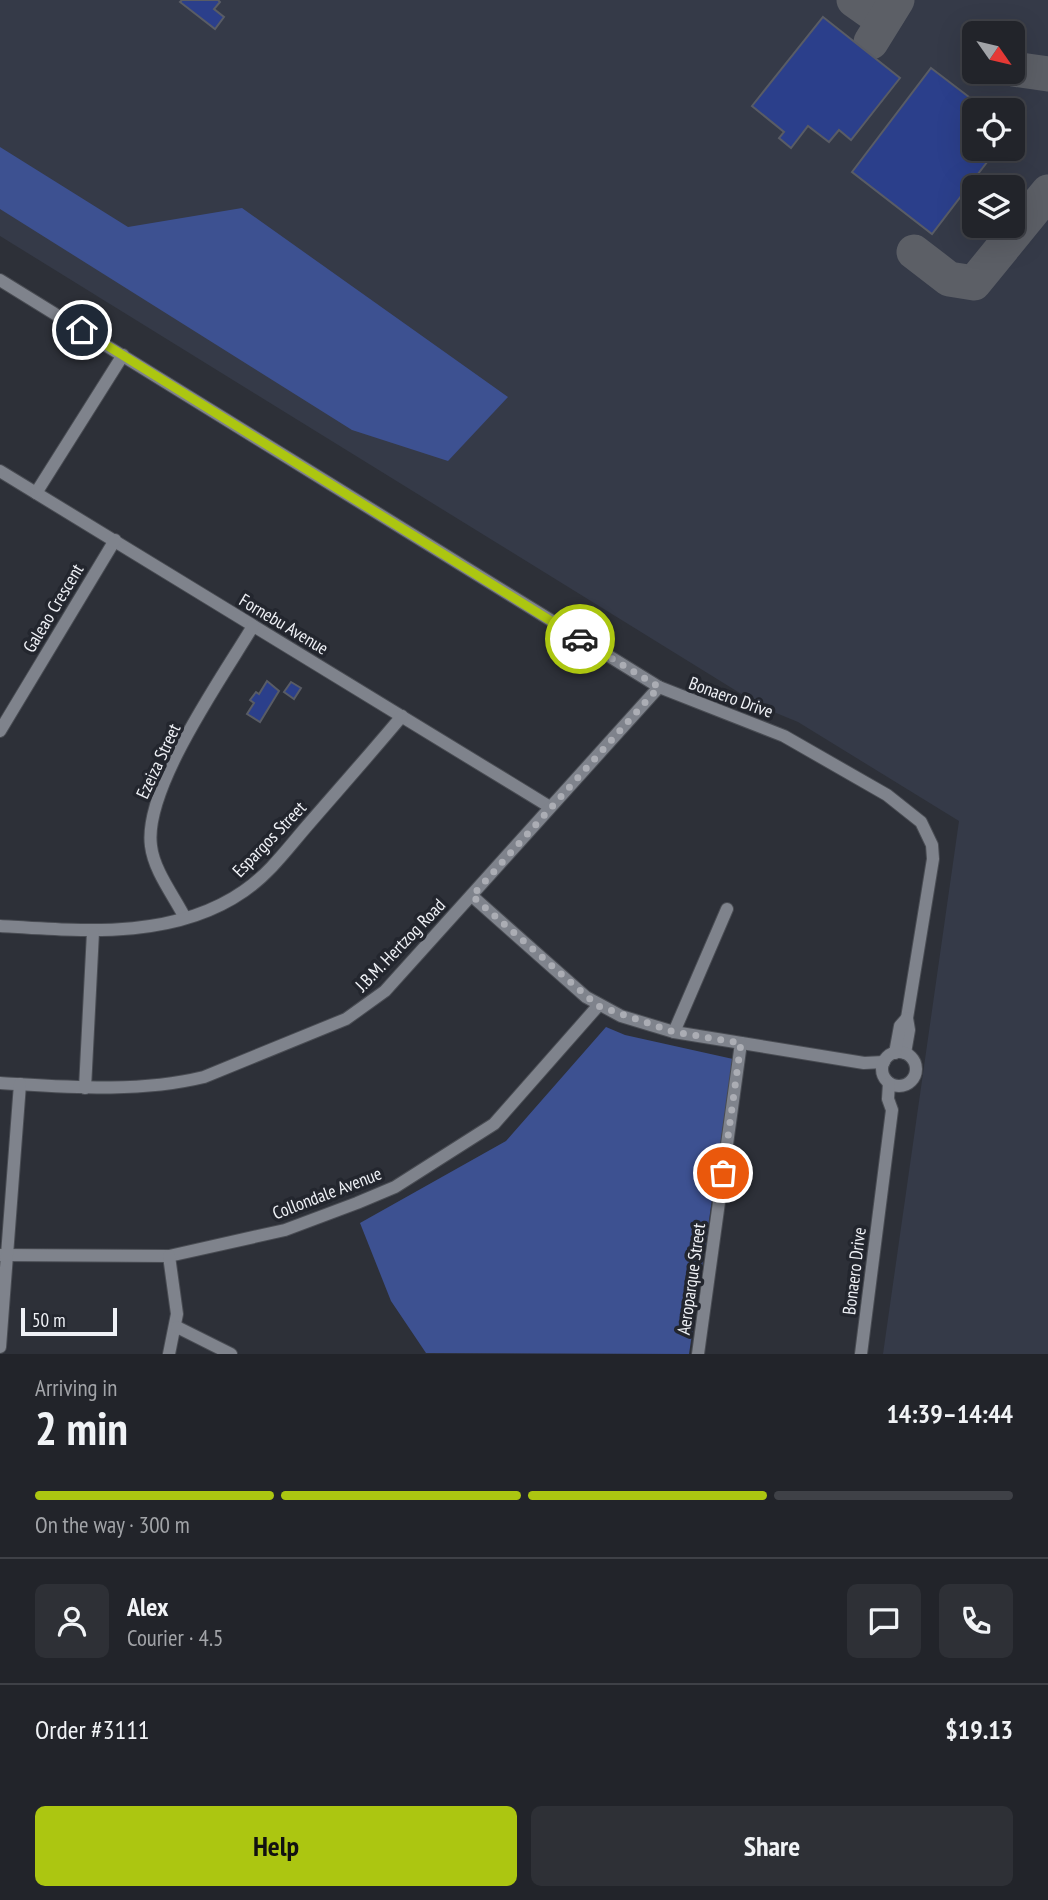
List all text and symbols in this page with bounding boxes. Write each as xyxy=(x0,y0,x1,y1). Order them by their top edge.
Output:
north arrow xyxy=(962,21,1026,84)
map controls xyxy=(962,21,1025,238)
button: locate xyxy=(962,98,1025,161)
button: layers xyxy=(962,175,1025,238)
pin xyxy=(52,300,112,360)
icon: home xyxy=(63,311,101,349)
street label: Galeao Crescent xyxy=(18,559,88,656)
street label: Fornebu Avenue xyxy=(235,588,333,660)
courier xyxy=(545,604,615,674)
icon: car xyxy=(561,620,599,658)
street label: Bonaero Drive xyxy=(686,671,776,723)
street label: Ezeiza Street xyxy=(131,720,185,802)
street label: Espargos Street xyxy=(227,796,311,882)
street label: J.B.M. Hertzog Road xyxy=(349,894,450,997)
pin xyxy=(693,1143,753,1203)
icon: bag xyxy=(704,1154,742,1192)
street label: Collondale Avenue xyxy=(269,1162,385,1224)
street label: Aeroparque Street xyxy=(672,1222,710,1336)
street label: Bonaero Drive xyxy=(837,1226,871,1316)
scale bar xyxy=(21,1305,117,1337)
text: 50 m xyxy=(32,1308,66,1332)
text: Arriving in xyxy=(35,1373,117,1402)
text: 14:39–14:44 xyxy=(886,1397,1013,1430)
text: 2 min xyxy=(35,1398,128,1458)
text: On the way · 300 m xyxy=(35,1510,190,1539)
button: person xyxy=(35,1584,109,1658)
button: chat xyxy=(847,1584,921,1658)
button: phone xyxy=(939,1584,1013,1658)
text: Alex xyxy=(127,1590,168,1623)
text: Courier · 4.5 xyxy=(127,1623,223,1652)
text: Order #3111 xyxy=(35,1713,150,1746)
text: $19.13 xyxy=(945,1713,1013,1746)
button: Help xyxy=(35,1806,517,1886)
button: Share xyxy=(531,1806,1013,1886)

